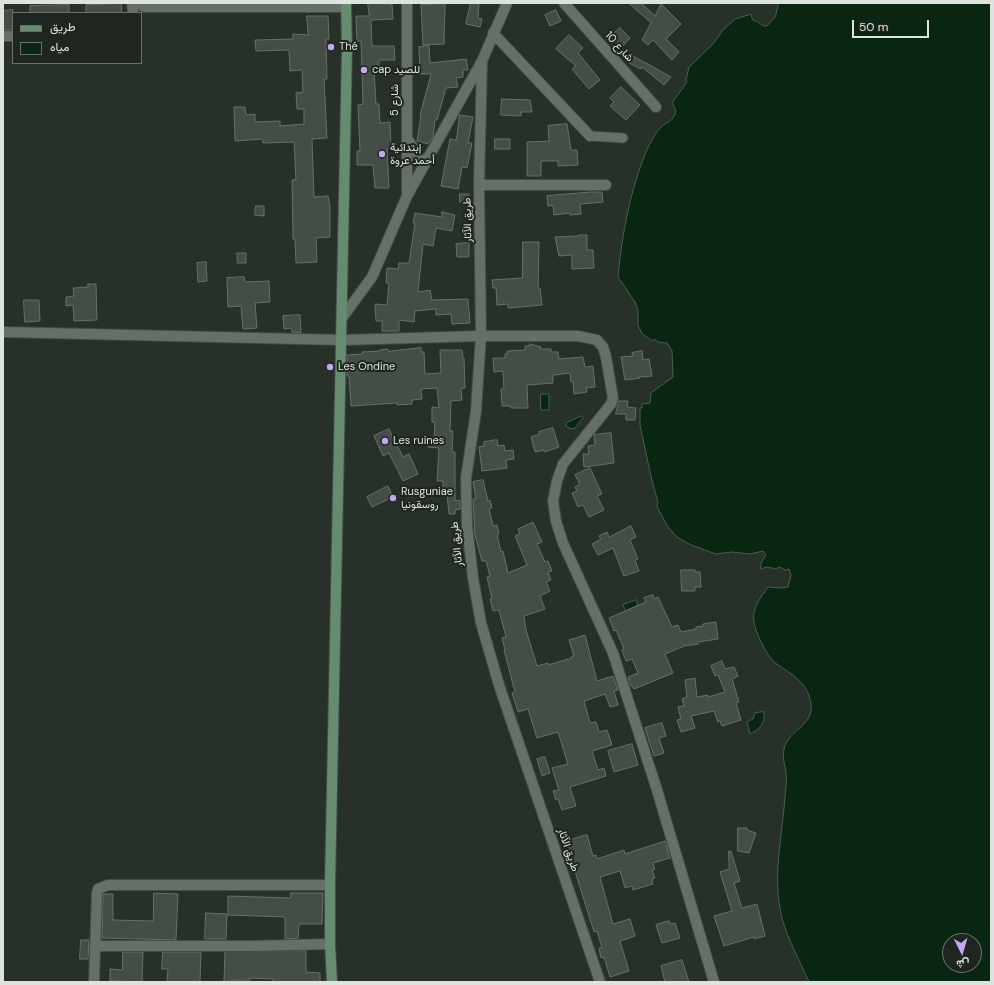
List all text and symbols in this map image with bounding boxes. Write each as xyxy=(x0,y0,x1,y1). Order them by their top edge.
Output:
legend xyxy=(12,12,142,64)
scale bar xyxy=(854,12,931,38)
text: طريق xyxy=(50,19,75,35)
text: 50 m xyxy=(859,19,888,35)
street label: شارع 10 xyxy=(602,29,636,65)
text: مياه xyxy=(50,39,69,55)
place label: Thé xyxy=(339,40,358,54)
marker: Thé xyxy=(326,42,336,52)
place label: cap للصيد xyxy=(372,63,420,77)
marker: cap للصيد xyxy=(359,65,369,75)
street label: شارع 5 xyxy=(388,84,402,116)
place label: إبتدائية أحمد عروة xyxy=(390,141,435,167)
marker: إبتدائية أحمد عروة xyxy=(377,149,387,159)
street label: طريق الآثار xyxy=(461,197,475,243)
place label: Les Ondine xyxy=(338,360,395,374)
marker: Les Ondine xyxy=(325,362,335,372)
place label: Les ruines xyxy=(393,434,444,448)
marker: Les ruines xyxy=(380,436,390,446)
place label: Rusguniae روسقونيا xyxy=(401,485,453,511)
marker: Rusguniae روسقونيا xyxy=(388,493,398,503)
street label: طريق الآثار xyxy=(448,521,466,567)
street label: طريق الآثار xyxy=(554,826,582,874)
north arrow xyxy=(942,933,982,973)
text: ش xyxy=(956,956,970,972)

